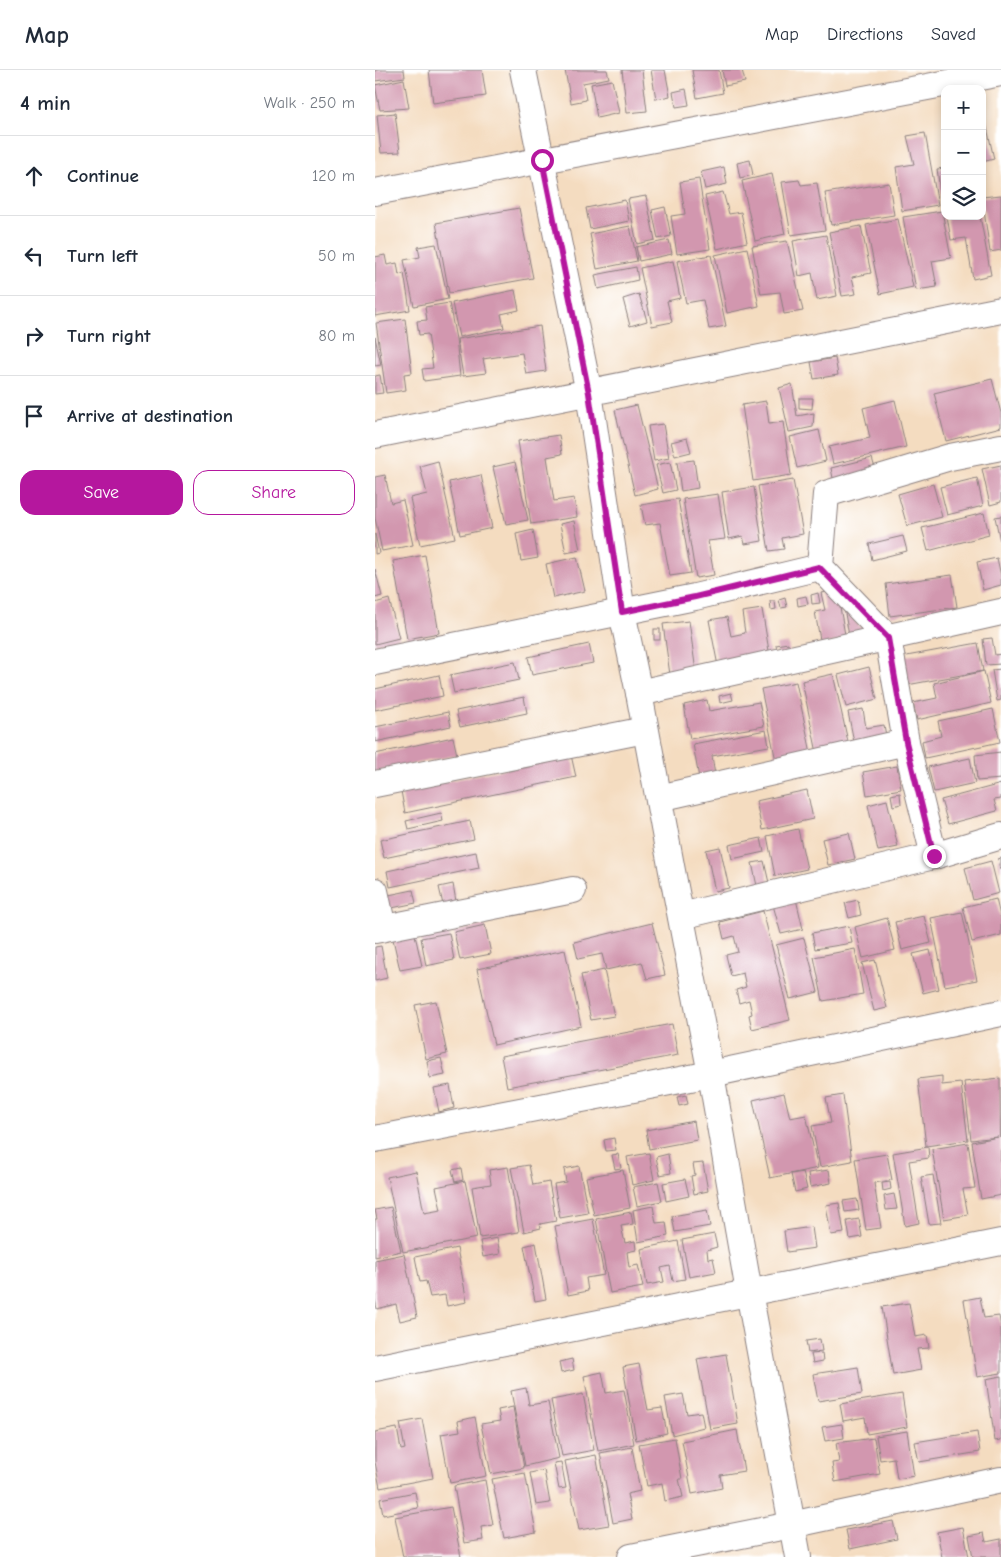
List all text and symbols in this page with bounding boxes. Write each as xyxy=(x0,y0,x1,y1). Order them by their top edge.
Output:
text: Map xyxy=(25,21,69,49)
text: Map xyxy=(765,24,799,45)
text: Directions xyxy=(827,24,903,45)
text: Saved xyxy=(931,24,976,45)
map controls xyxy=(941,85,986,220)
button: + xyxy=(941,85,986,130)
text: 4 min xyxy=(20,91,71,115)
text: Walk · 250 m xyxy=(264,94,355,112)
button: − xyxy=(941,130,986,175)
route start xyxy=(531,149,554,172)
icon: ahead xyxy=(20,162,48,190)
text: Continue xyxy=(67,165,139,187)
text: 120 m xyxy=(312,167,355,185)
button: layers xyxy=(941,175,986,220)
icon: left xyxy=(20,242,48,270)
text: Turn left xyxy=(67,245,138,267)
text: 50 m xyxy=(318,247,355,265)
icon: right xyxy=(20,322,48,350)
text: Turn right xyxy=(67,325,151,347)
text: 80 m xyxy=(318,327,355,345)
icon: arrive xyxy=(20,402,48,430)
text: Arrive at destination xyxy=(67,405,233,427)
button: Save xyxy=(20,470,183,515)
button: Share xyxy=(193,470,355,515)
route end xyxy=(923,845,946,868)

